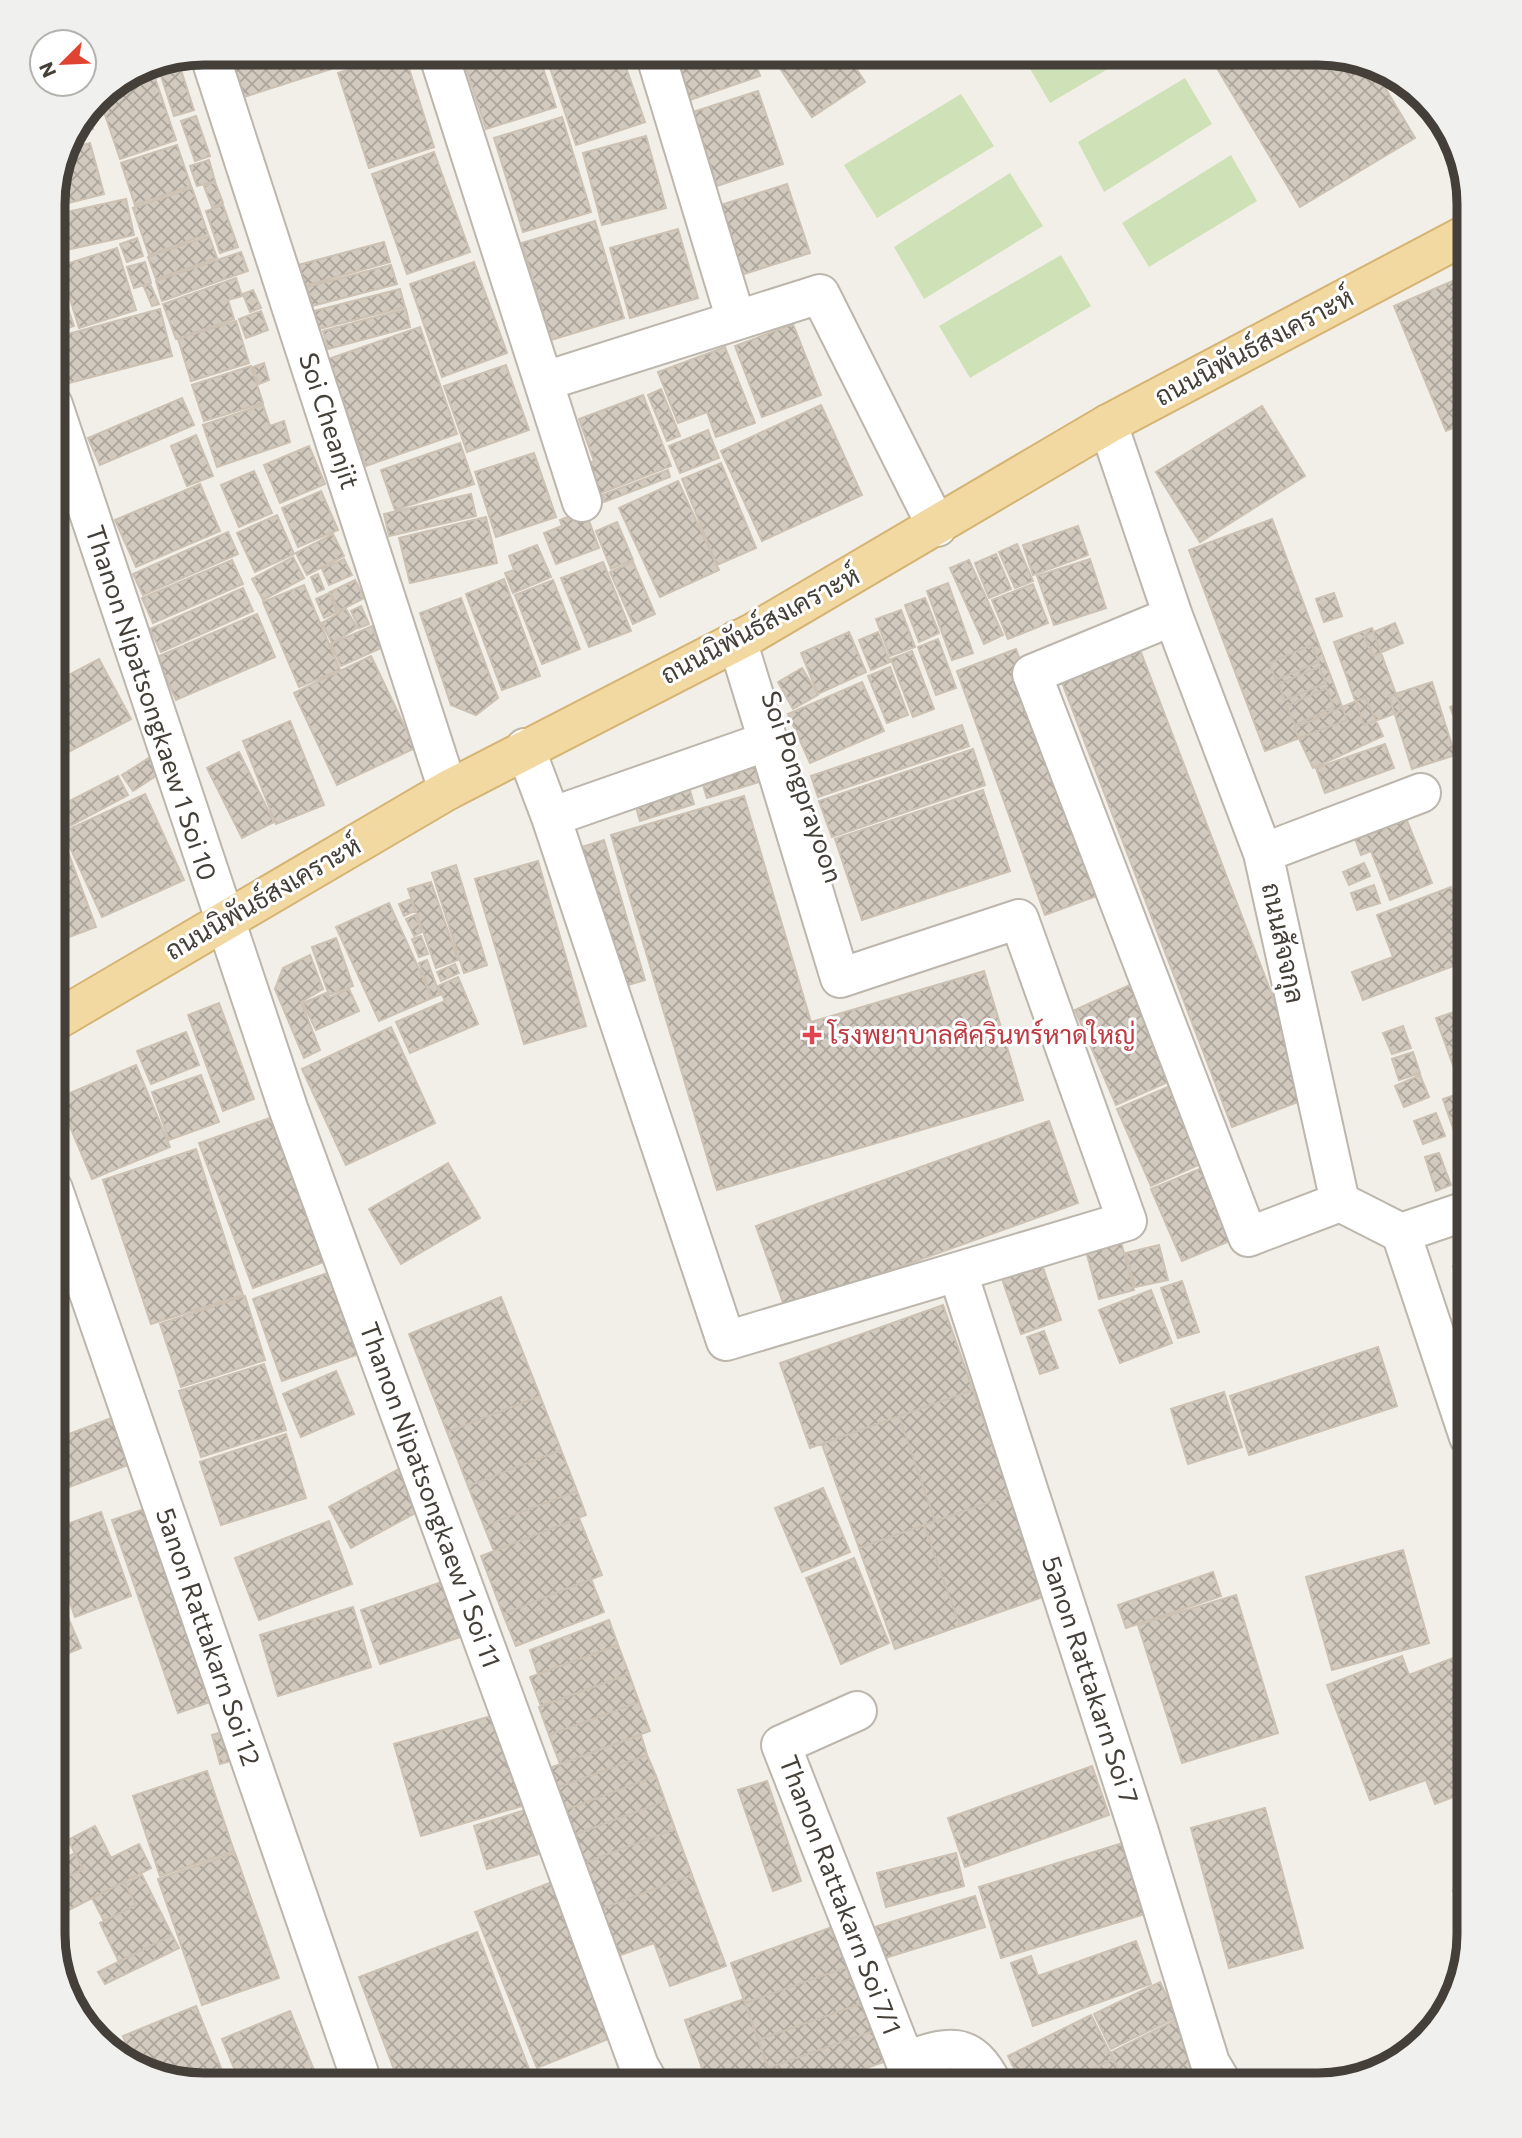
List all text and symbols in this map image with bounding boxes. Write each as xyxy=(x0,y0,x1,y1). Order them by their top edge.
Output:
north arrow xyxy=(28,28,98,98)
text: N xyxy=(34,59,60,81)
street label: ถนนนิพันธ์สงเคราะห์ xyxy=(1149,280,1358,411)
street label: Soi Cheanjit xyxy=(294,349,367,493)
street label: Thanon Nipatsongkaew 1 Soi 10 xyxy=(80,521,225,884)
street label: ถนนนิพันธ์สงเคราะห์ xyxy=(655,558,864,689)
street label: Soi Pongprayoon xyxy=(756,687,851,886)
street label: ถนนนิพันธ์สงเคราะห์ xyxy=(159,828,365,965)
street label: ถนนสัจจกุล xyxy=(1253,880,1312,1007)
place label: โรงพยาบาลศิครินทร์หาดใหญ่ xyxy=(826,1018,1136,1051)
marker: โรงพยาบาลศิครินทร์หาดใหญ่ xyxy=(802,1025,822,1045)
street label: Thanon Nipatsongkaew 1 Soi 11 xyxy=(354,1318,508,1671)
street label: 5anon Rattakarn Soi 12 xyxy=(151,1504,268,1770)
street label: 5anon Rattakarn Soi 7 xyxy=(1037,1552,1146,1807)
street label: Thanon Rattakarn Soi 7/1 xyxy=(774,1751,909,2038)

